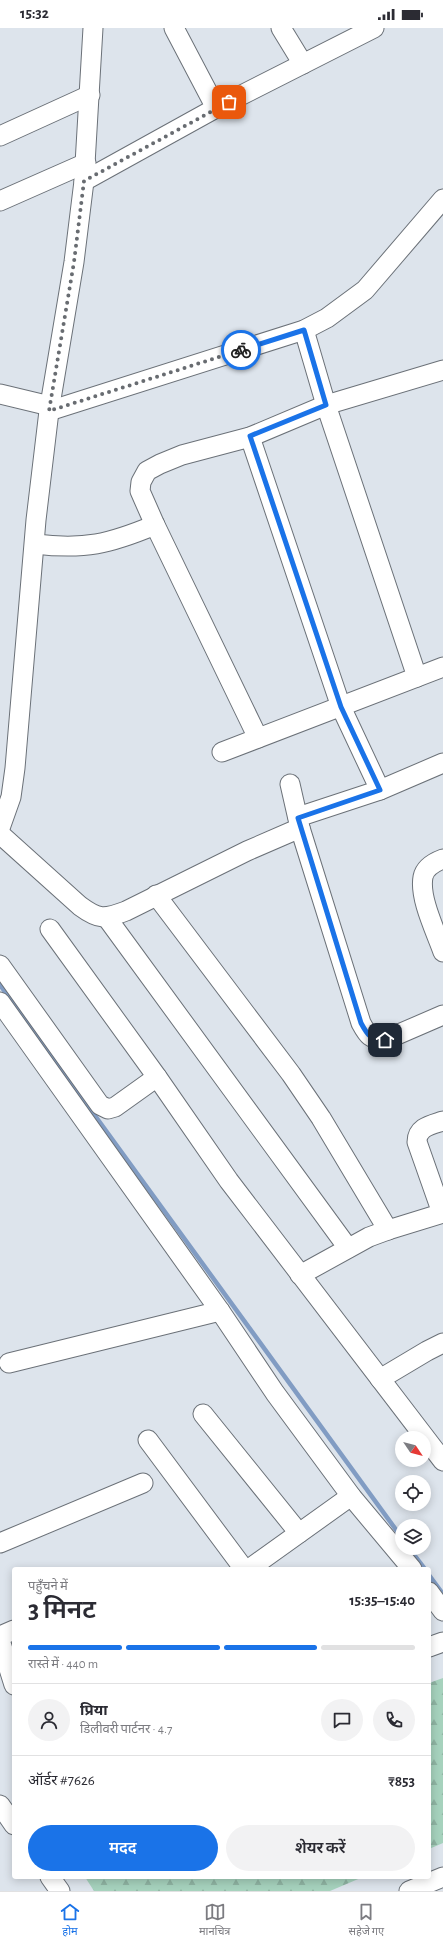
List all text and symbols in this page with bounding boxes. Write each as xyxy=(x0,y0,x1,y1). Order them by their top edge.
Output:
text: 15:32 xyxy=(20,6,49,21)
pin xyxy=(212,85,246,119)
icon: bag xyxy=(218,91,240,113)
courier xyxy=(221,330,261,370)
icon: bike xyxy=(230,339,252,361)
pin xyxy=(368,1023,402,1057)
icon: home xyxy=(374,1029,396,1051)
north arrow xyxy=(395,1431,431,1467)
map controls xyxy=(395,1431,431,1555)
button: locate xyxy=(395,1475,431,1511)
button: layers xyxy=(395,1519,431,1555)
text: पहुँचने में xyxy=(28,1580,68,1593)
text: 15:35–15:40 xyxy=(349,1593,415,1608)
text: 3 मिनट xyxy=(28,1597,96,1623)
text: रास्ते में · 440 m xyxy=(28,1658,98,1671)
button: person xyxy=(28,1699,70,1741)
button: chat xyxy=(321,1699,363,1741)
button: phone xyxy=(373,1699,415,1741)
text: प्रिया xyxy=(80,1703,108,1718)
text: डिलीवरी पार्टनर · 4.7 xyxy=(80,1723,172,1736)
text: ऑर्डर #7626 xyxy=(28,1773,95,1788)
text: ₹853 xyxy=(388,1774,415,1789)
button: मदद xyxy=(28,1825,218,1871)
button: शेयर करें xyxy=(226,1825,415,1871)
tab: होम xyxy=(59,1901,81,1939)
tab: मानचित्र xyxy=(199,1901,230,1939)
tab: सहेजे गए xyxy=(348,1901,384,1939)

